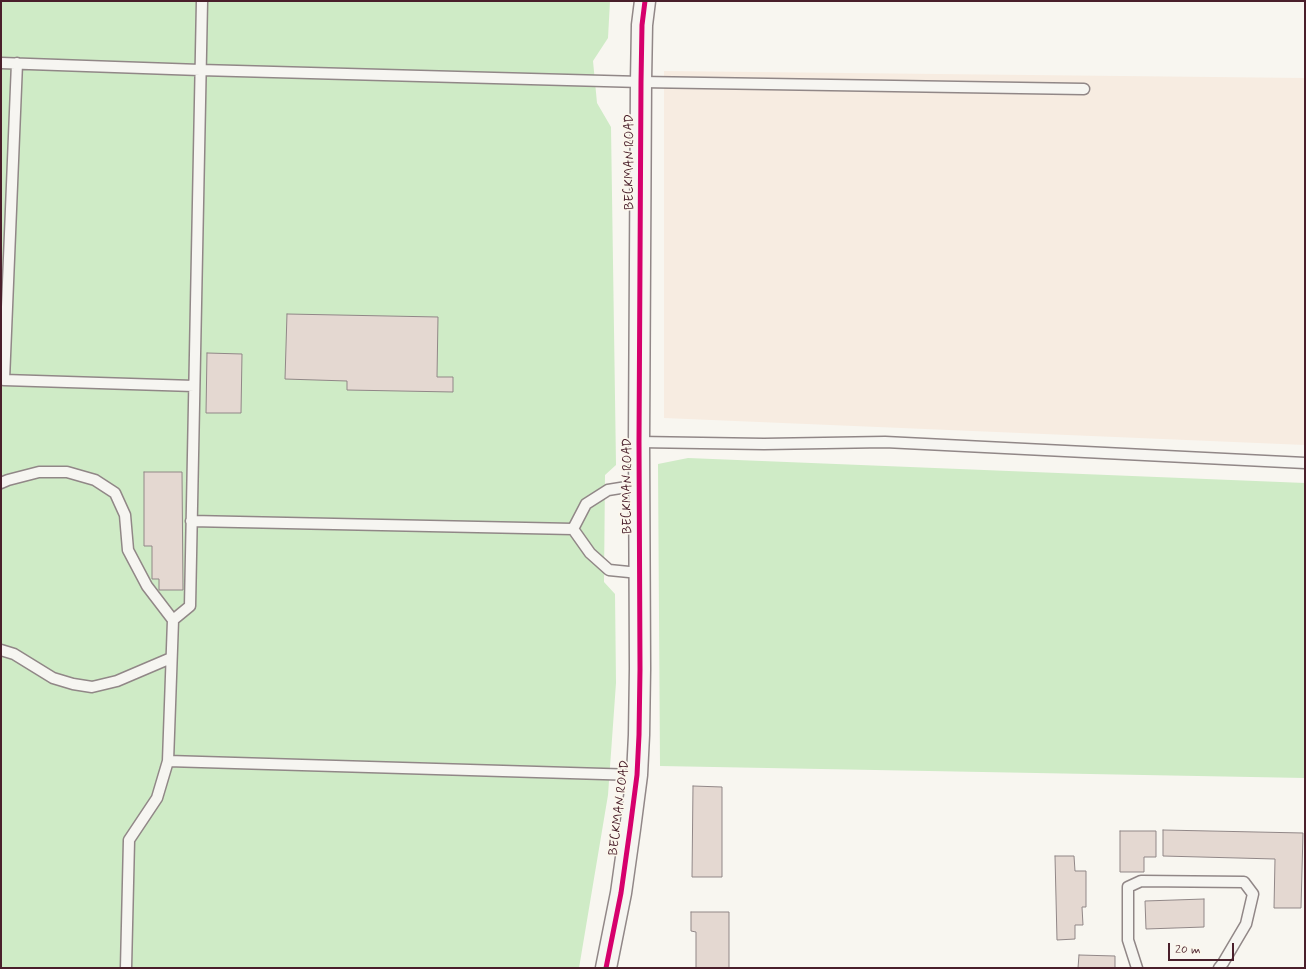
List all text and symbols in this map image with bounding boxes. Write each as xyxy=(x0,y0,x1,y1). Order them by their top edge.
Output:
street label: BECKMAN ROAD xyxy=(622,114,638,210)
street label: BECKMAN ROAD xyxy=(620,438,636,534)
street label: BECKMAN ROAD xyxy=(606,759,634,857)
scale bar xyxy=(1170,935,1236,961)
text: 20 m xyxy=(1175,942,1201,958)

